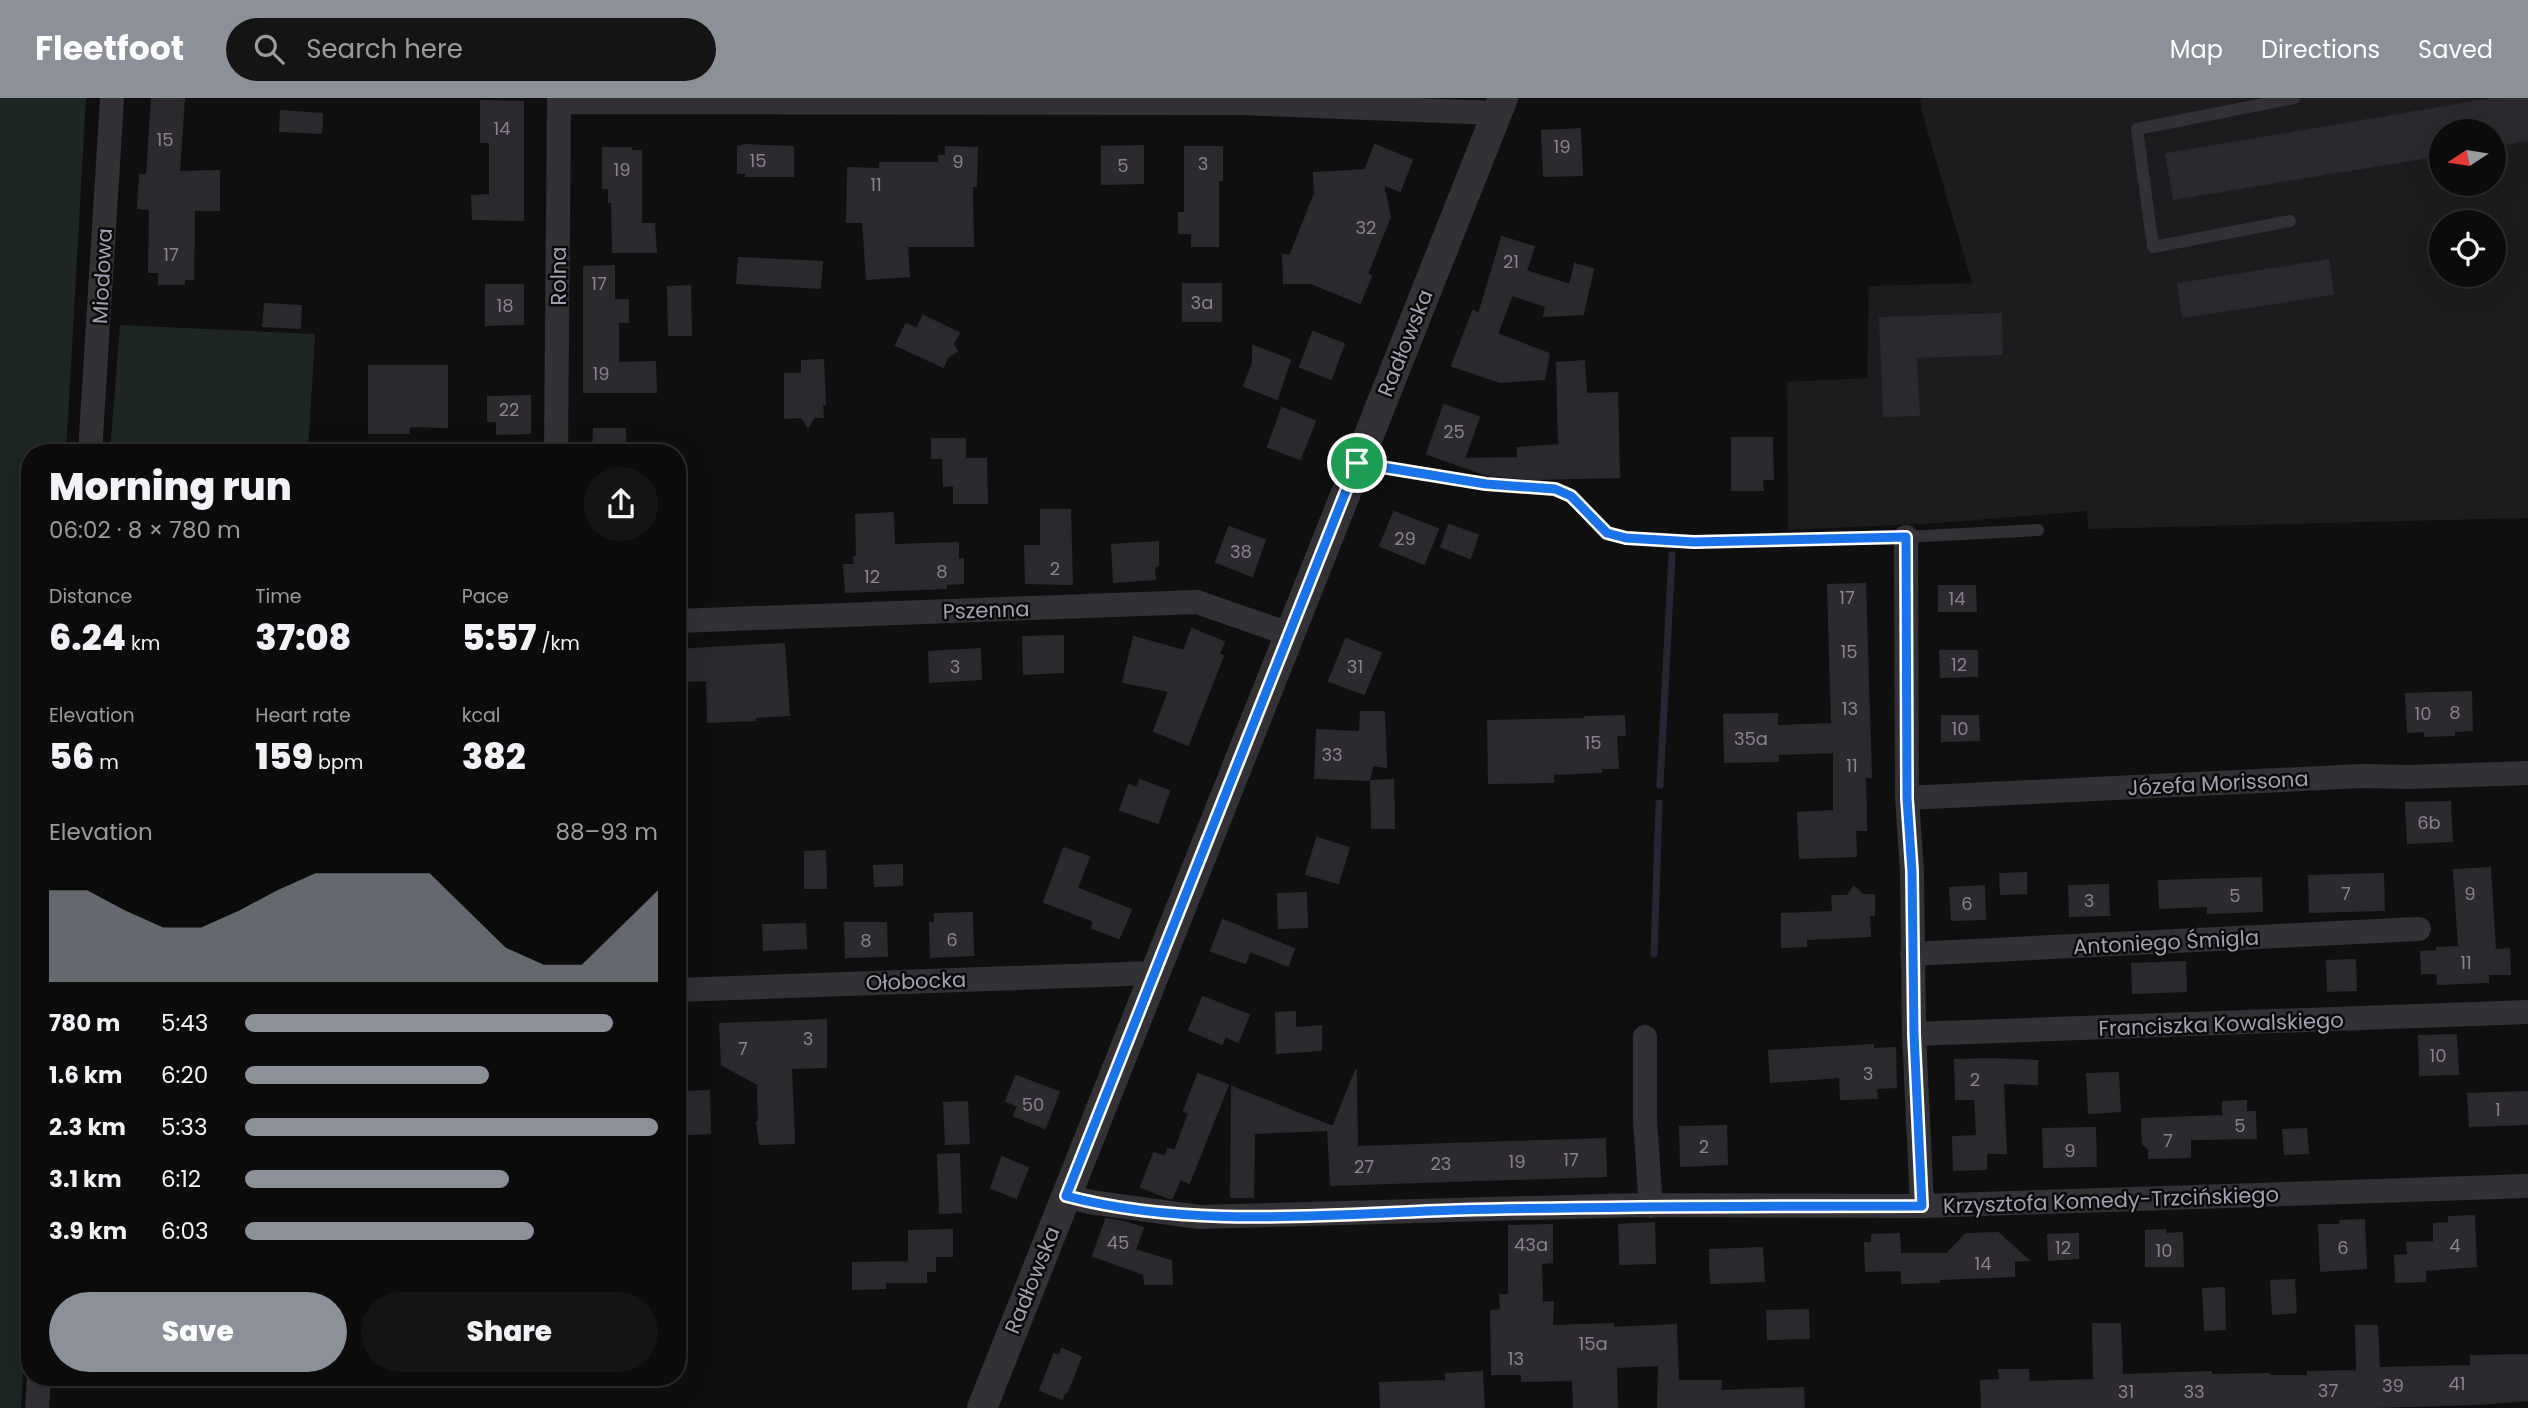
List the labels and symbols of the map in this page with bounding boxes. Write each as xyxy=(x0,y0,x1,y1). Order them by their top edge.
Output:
house number: 14 xyxy=(493,116,511,141)
north arrow xyxy=(2429,119,2506,196)
house number: 15 xyxy=(156,127,174,152)
house number: 19 xyxy=(1553,134,1571,159)
house number: 15 xyxy=(749,148,767,173)
house number: 9 xyxy=(952,149,964,174)
house number: 3 xyxy=(1198,151,1208,176)
house number: 5 xyxy=(1117,153,1129,178)
house number: 19 xyxy=(613,157,631,182)
house number: 11 xyxy=(870,172,882,197)
house number: 32 xyxy=(1356,215,1376,240)
street label: Miodowa xyxy=(85,227,119,325)
house number: 17 xyxy=(163,242,179,267)
street label: Rolna xyxy=(544,246,573,306)
house number: 21 xyxy=(1503,249,1519,274)
house number: 17 xyxy=(591,271,607,296)
street label: Radłowska xyxy=(1370,285,1440,401)
house number: 3a xyxy=(1191,290,1213,315)
house number: 18 xyxy=(496,293,514,318)
house number: 19 xyxy=(592,361,610,386)
house number: 22 xyxy=(499,397,519,422)
house number: 25 xyxy=(1443,419,1465,444)
pin xyxy=(1327,433,1387,493)
house number: 29 xyxy=(1394,526,1416,551)
house number: 38 xyxy=(1230,539,1252,564)
house number: 2 xyxy=(1050,556,1060,581)
house number: 8 xyxy=(936,559,948,584)
house number: 12 xyxy=(864,564,880,589)
house number: 17 xyxy=(1839,585,1855,610)
house number: 14 xyxy=(1948,586,1966,611)
street label: Pszenna xyxy=(942,594,1030,626)
house number: 15 xyxy=(1840,639,1858,664)
house number: 12 xyxy=(1951,652,1967,677)
house number: 3 xyxy=(950,654,960,679)
house number: 31 xyxy=(1347,654,1363,679)
house number: 13 xyxy=(1842,696,1858,721)
house number: 8 xyxy=(2449,700,2461,725)
house number: 10 xyxy=(2414,701,2432,726)
house number: 10 xyxy=(1951,716,1969,741)
house number: 35a xyxy=(1734,726,1768,751)
house number: 15 xyxy=(1584,730,1602,755)
house number: 33 xyxy=(1321,742,1343,767)
house number: 11 xyxy=(1846,753,1858,778)
street label: Józefa Morissona xyxy=(2127,764,2309,802)
house number: 6b xyxy=(2417,810,2441,835)
house number: 7 xyxy=(2341,881,2351,906)
house number: 9 xyxy=(2464,881,2476,906)
house number: 5 xyxy=(2229,883,2241,908)
house number: 3 xyxy=(2084,888,2094,913)
house number: 6 xyxy=(1961,891,1973,916)
street label: Antoniego Śmigla xyxy=(2072,923,2260,961)
house number: 6 xyxy=(946,927,958,952)
house number: 8 xyxy=(860,928,872,953)
house number: 11 xyxy=(2460,950,2472,975)
street label: Ołobocka xyxy=(865,965,967,997)
street label: Franciszka Kowalskiego xyxy=(2098,1005,2344,1043)
house number: 3 xyxy=(803,1026,813,1051)
house number: 7 xyxy=(738,1036,748,1061)
house number: 10 xyxy=(2429,1043,2447,1068)
house number: 3 xyxy=(1863,1061,1873,1086)
house number: 2 xyxy=(1970,1067,1980,1092)
house number: 50 xyxy=(1022,1092,1044,1117)
house number: 1 xyxy=(2495,1097,2501,1122)
house number: 5 xyxy=(2234,1113,2246,1138)
house number: 7 xyxy=(2163,1128,2173,1153)
house number: 2 xyxy=(1699,1134,1709,1159)
house number: 9 xyxy=(2064,1138,2076,1163)
house number: 17 xyxy=(1563,1147,1579,1172)
house number: 19 xyxy=(1508,1149,1526,1174)
house number: 23 xyxy=(1431,1151,1451,1176)
house number: 27 xyxy=(1354,1154,1374,1179)
street label: Krzysztofa Komedy-Trzcińskiego xyxy=(1943,1180,2279,1220)
street label: Radłowska xyxy=(997,1222,1067,1338)
house number: 45 xyxy=(1107,1230,1129,1255)
house number: 43a xyxy=(1514,1232,1548,1257)
house number: 4 xyxy=(2449,1233,2461,1258)
house number: 12 xyxy=(2055,1235,2071,1260)
house number: 6 xyxy=(2337,1235,2349,1260)
house number: 10 xyxy=(2155,1238,2173,1263)
house number: 14 xyxy=(1974,1251,1992,1276)
house number: 15a xyxy=(1578,1331,1608,1356)
house number: 13 xyxy=(1508,1346,1524,1371)
house number: 41 xyxy=(2448,1371,2466,1396)
house number: 39 xyxy=(2382,1373,2404,1398)
house number: 37 xyxy=(2318,1378,2338,1403)
house number: 31 xyxy=(2118,1379,2134,1404)
house number: 33 xyxy=(2183,1379,2205,1404)

